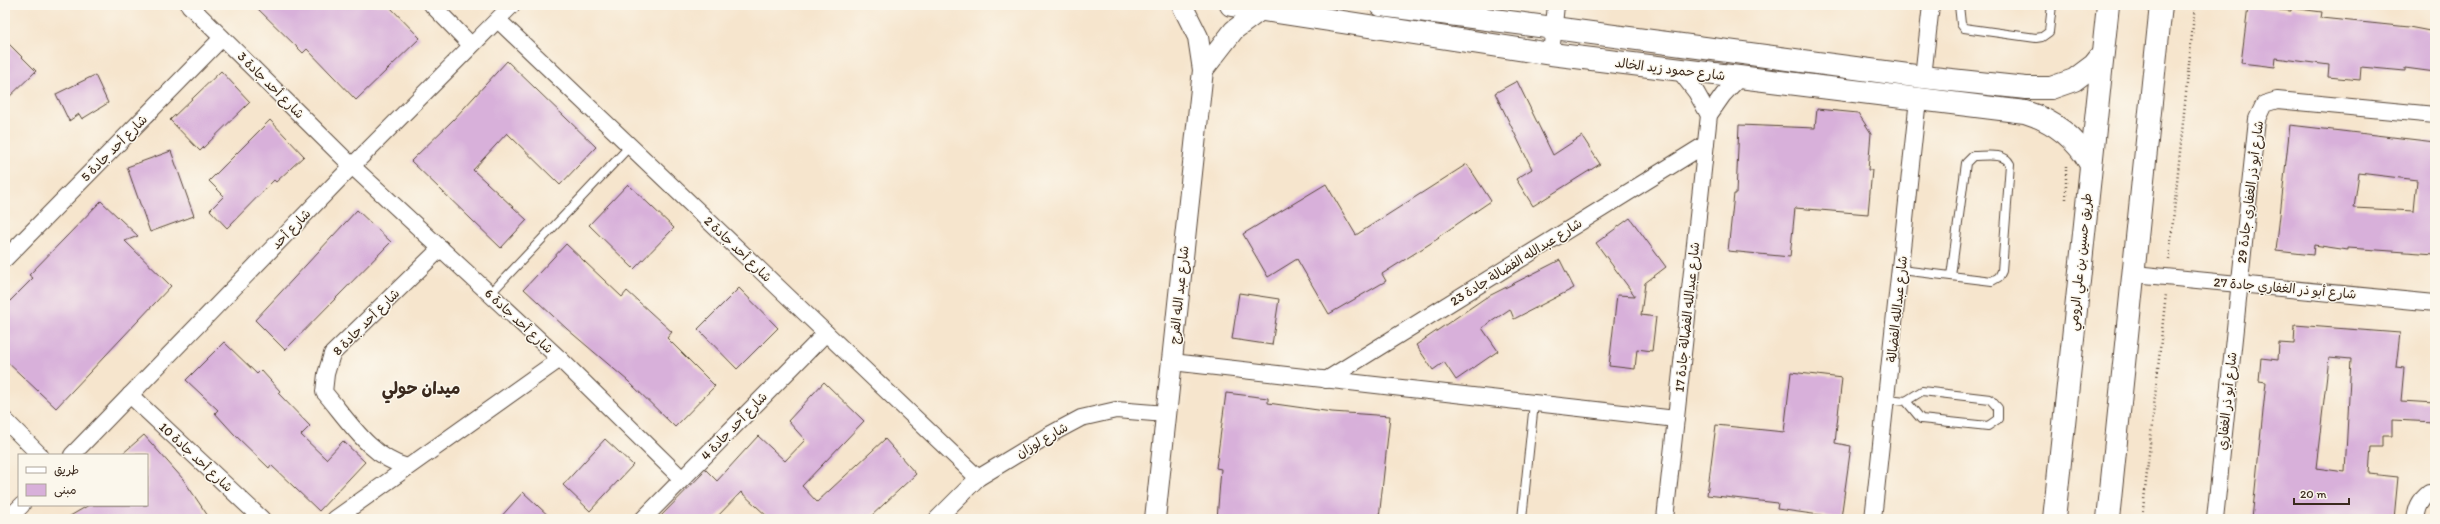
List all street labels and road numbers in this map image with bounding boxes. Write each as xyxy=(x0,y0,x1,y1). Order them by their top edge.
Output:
street label: شارع أحد جادة 3 xyxy=(233,49,307,123)
street label: شارع حمود زيد الخالد xyxy=(1614,55,1726,85)
street label: شارع أحد جادة 5 xyxy=(78,112,152,186)
street label: شارع أبو ذر الغفاري جادة 29 xyxy=(2234,120,2268,264)
street label: طريق حسين بن علي الرومي xyxy=(2065,192,2099,332)
street label: شارع أحد xyxy=(268,206,315,253)
street label: شارع أحد جادة 2 xyxy=(700,213,775,286)
street label: شارع عبدالله الفضالة جادة 23 xyxy=(1447,215,1586,310)
street label: شارع عبدالله الفضالة جادة 17 xyxy=(1672,241,1704,393)
street label: شارع عبد الله الفرج xyxy=(1166,245,1194,345)
street label: شارع عبدالله الفضالة xyxy=(1884,255,1912,363)
street label: شارع أبو ذر الغفاري جادة 27 xyxy=(2213,274,2357,304)
street label: شارع أحد جادة 8 xyxy=(330,286,404,360)
street label: شارع أحد جادة 6 xyxy=(480,286,556,358)
street label: شارع أبو ذر الغفاري xyxy=(2214,351,2242,451)
street label: شارع أحد جادة 4 xyxy=(698,389,772,465)
street label: شارع أحد جادة 10 xyxy=(155,419,236,496)
street label: شارع لوزان xyxy=(1014,419,1071,462)

